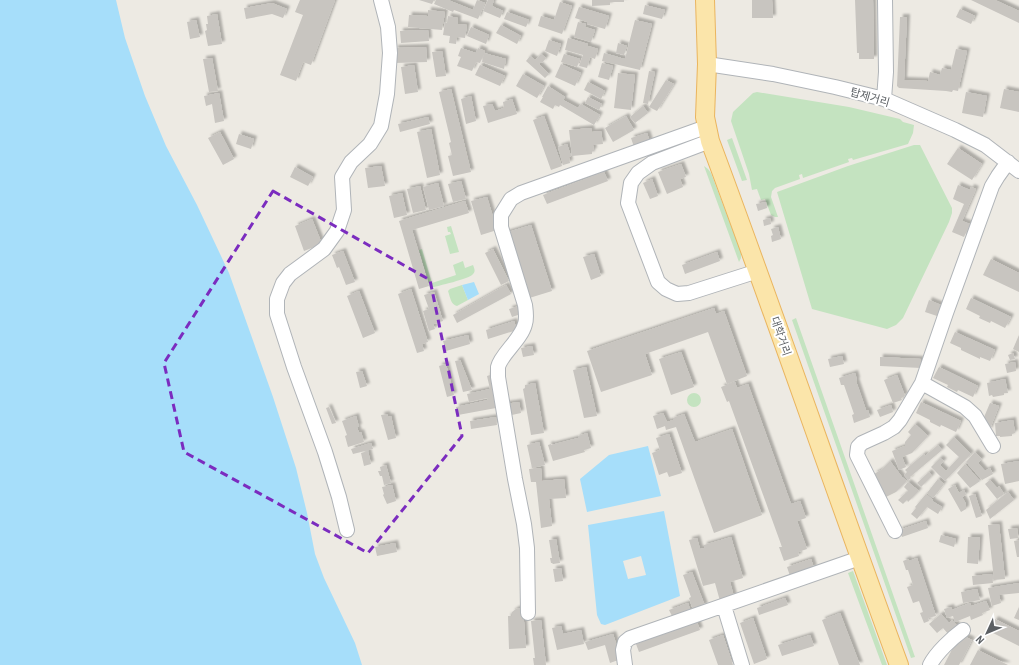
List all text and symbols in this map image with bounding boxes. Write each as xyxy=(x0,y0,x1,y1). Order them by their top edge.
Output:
street label: 탑제거리 xyxy=(849,85,891,109)
street label: 대학거리 xyxy=(768,315,794,357)
north arrow xyxy=(967,613,1007,653)
text: N xyxy=(973,633,987,647)

